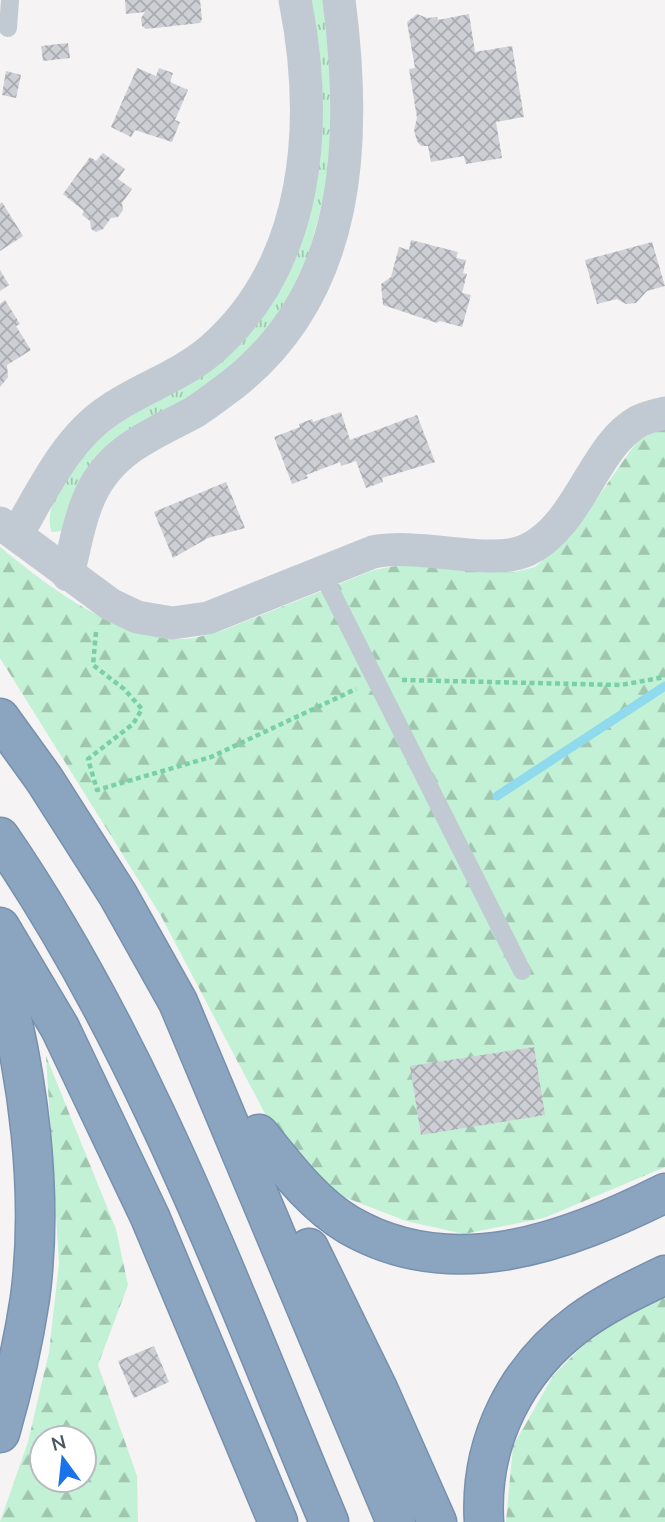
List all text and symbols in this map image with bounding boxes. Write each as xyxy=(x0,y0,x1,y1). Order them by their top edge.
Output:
north arrow xyxy=(28,1424,98,1494)
text: N xyxy=(49,1429,69,1458)

